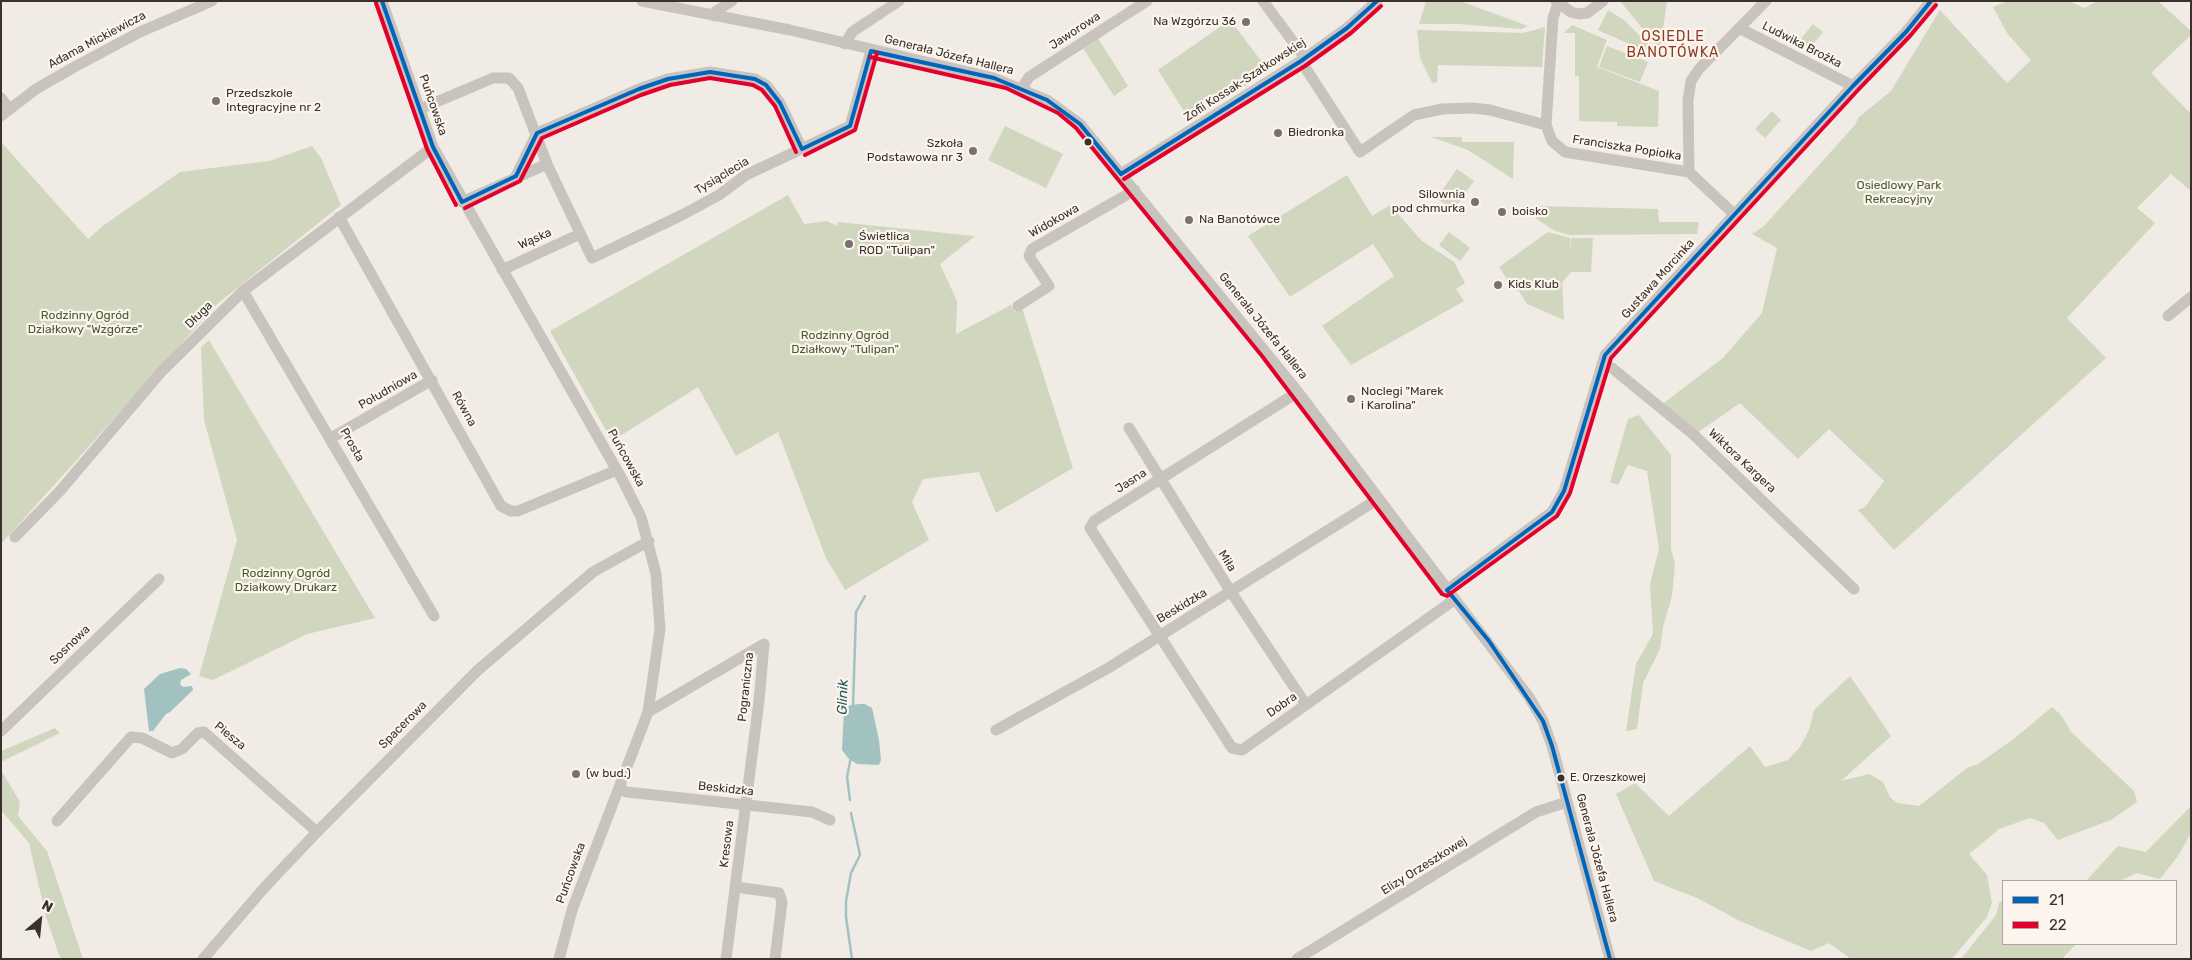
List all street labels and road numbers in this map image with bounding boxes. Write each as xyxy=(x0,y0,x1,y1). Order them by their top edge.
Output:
street label: Adama Mickiewicza xyxy=(46,8,148,72)
street label: Jaworowa xyxy=(1047,9,1103,53)
street label: Ludwika Brożka xyxy=(1760,19,1844,71)
street label: Generała Józefa Hallera xyxy=(883,32,1015,78)
street label: Zofii Kossak-Szatkowskiej xyxy=(1182,35,1308,125)
street label: Puńcowska xyxy=(416,72,450,138)
street label: Franciszka Popiołka xyxy=(1572,132,1682,164)
street label: Tysiąclecia xyxy=(692,154,752,198)
street label: Widokowa xyxy=(1026,201,1082,241)
street label: Wąska xyxy=(516,225,554,253)
street label: Gustawa Morcinka xyxy=(1618,236,1698,322)
street label: Generała Józefa Hallera xyxy=(1216,270,1310,382)
street label: Długa xyxy=(182,299,216,331)
street label: Południowa xyxy=(356,367,420,413)
street label: Równa xyxy=(448,389,480,429)
street label: Prosta xyxy=(337,426,367,464)
street label: Wiktora Kargera xyxy=(1705,426,1779,496)
street label: Puńcowska xyxy=(604,427,648,489)
street label: Jasna xyxy=(1113,466,1149,496)
street label: Miła xyxy=(1215,548,1239,574)
street label: Beskidzka xyxy=(1154,585,1210,627)
street label: Sosnowa xyxy=(47,622,93,668)
street label: Pograniczna xyxy=(735,652,757,722)
street label: Dobra xyxy=(1264,690,1300,720)
street label: Spacerowa xyxy=(376,698,430,752)
street label: Piesza xyxy=(211,719,249,753)
street label: Beskidzka xyxy=(697,779,755,799)
street label: Generała Józefa Hallera xyxy=(1573,792,1621,924)
street label: Kresowa xyxy=(717,820,737,868)
street label: Elizy Orzeszkowej xyxy=(1379,834,1469,898)
street label: Puńcowska xyxy=(553,841,589,905)

